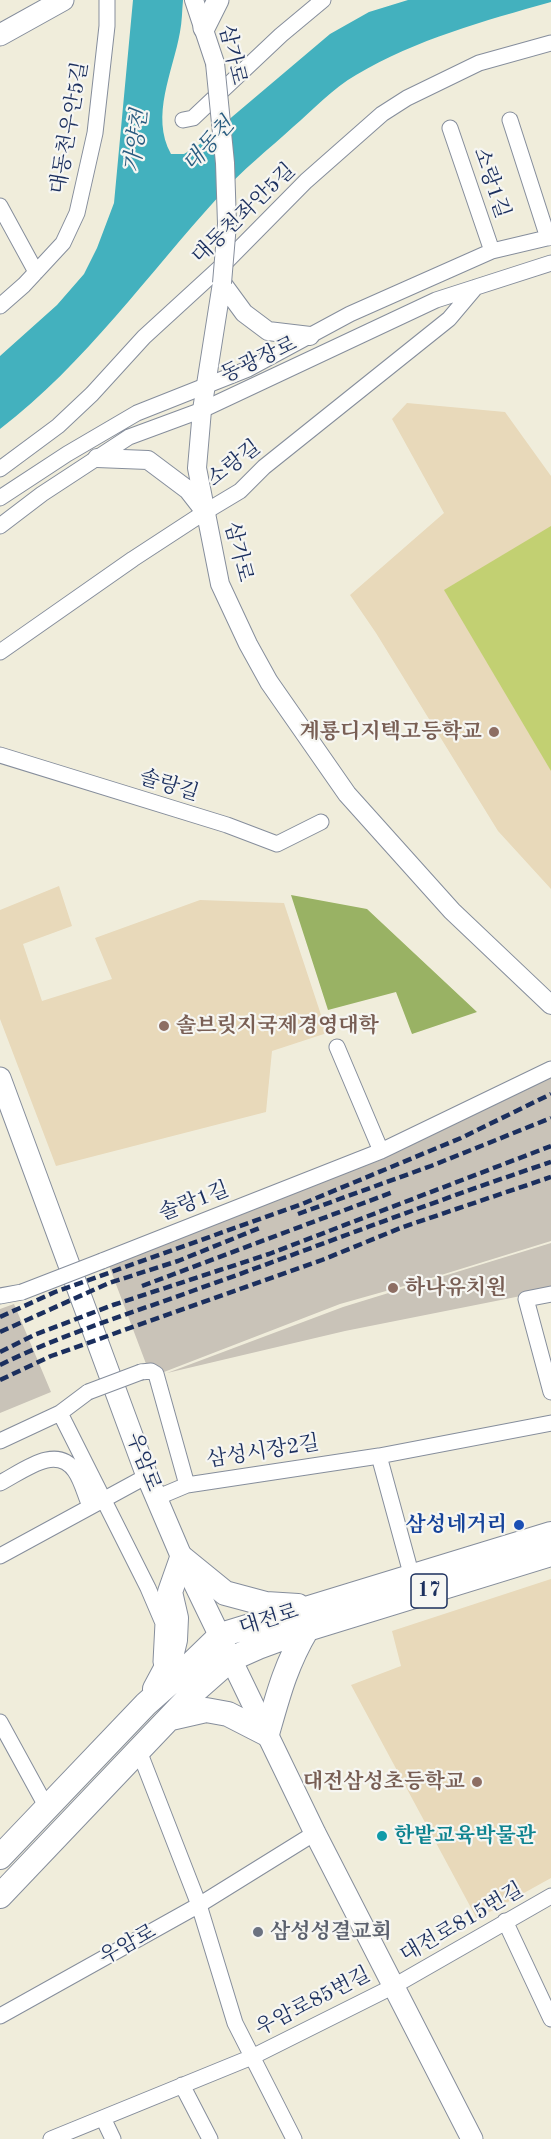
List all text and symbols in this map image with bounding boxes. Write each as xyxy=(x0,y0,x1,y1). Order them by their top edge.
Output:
street label: 삼가로 xyxy=(213,23,251,87)
street label: 대동천우안5길 xyxy=(46,60,94,196)
water label: 가양천 xyxy=(120,108,154,174)
water label: 대동천 xyxy=(178,112,240,178)
street label: 소랑1길 xyxy=(467,144,515,222)
street label: 대동천좌안5길 xyxy=(187,158,301,270)
street label: 동광장로 xyxy=(217,331,301,389)
street label: 소랑길 xyxy=(202,435,266,493)
street label: 삼가로 xyxy=(218,519,258,585)
place label: 계룡디지텍고등학교 xyxy=(299,719,482,745)
marker: 계룡디지텍고등학교 xyxy=(487,725,501,739)
street label: 솔랑길 xyxy=(136,765,202,807)
place label: 솔브릿지국제경영대학 xyxy=(176,1013,379,1039)
marker: 솔브릿지국제경영대학 xyxy=(157,1019,171,1033)
street label: 솔랑1길 xyxy=(155,1177,233,1227)
place label: 하나유치원 xyxy=(405,1275,506,1301)
marker: 하나유치원 xyxy=(386,1281,400,1295)
street label: 우암로 xyxy=(120,1429,166,1495)
street label: 삼성시장2길 xyxy=(205,1431,321,1473)
place label: 삼성네거리 xyxy=(406,1512,507,1538)
marker: 삼성네거리 xyxy=(512,1518,526,1532)
road number: 17 xyxy=(411,1574,447,1608)
street label: 대전로 xyxy=(236,1599,302,1641)
place label: 대전삼성초등학교 xyxy=(303,1769,465,1795)
marker: 대전삼성초등학교 xyxy=(470,1775,484,1789)
place label: 한밭교육박물관 xyxy=(394,1823,536,1849)
marker: 한밭교육박물관 xyxy=(375,1829,389,1843)
street label: 대전로815번길 xyxy=(396,1878,528,1968)
street label: 우암로 xyxy=(95,1919,161,1971)
place label: 삼성성결교회 xyxy=(270,1919,392,1945)
marker: 삼성성결교회 xyxy=(251,1925,265,1939)
street label: 우암로85번길 xyxy=(251,1962,375,2042)

